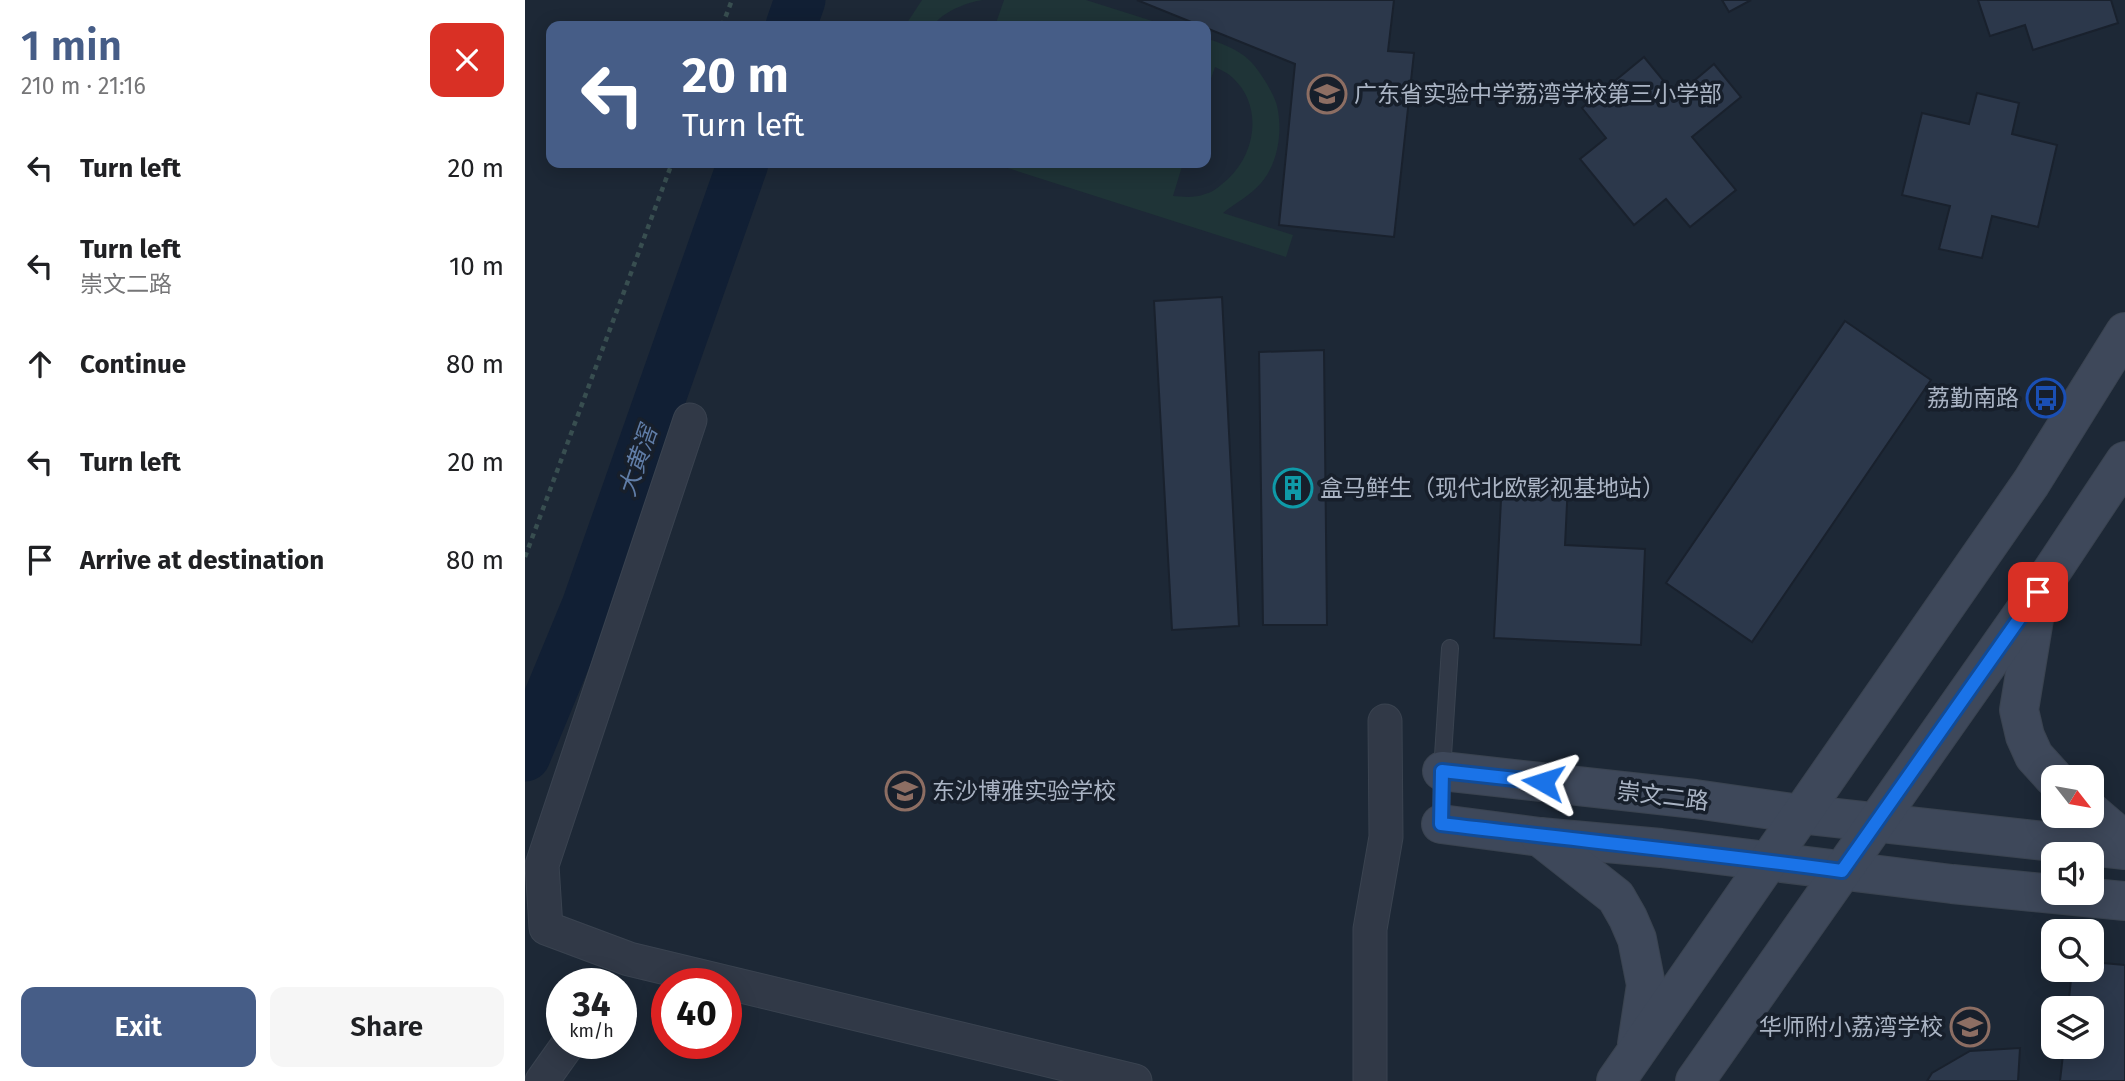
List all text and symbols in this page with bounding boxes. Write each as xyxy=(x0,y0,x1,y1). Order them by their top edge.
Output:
text: 1 min xyxy=(21,21,122,71)
button: close xyxy=(430,23,504,97)
text: 20 m xyxy=(682,46,789,105)
icon: left xyxy=(567,49,658,140)
text: 210 m · 21:16 xyxy=(21,72,146,100)
school or university icon: 广东省实验中学荔湾学校第三小学部 xyxy=(1306,73,1348,115)
place label: 广东省实验中学荔湾学校第三小学部 xyxy=(1354,80,1722,108)
text: Turn left xyxy=(682,106,804,144)
icon: left xyxy=(21,149,59,187)
text: Turn left xyxy=(80,153,181,184)
text: 20 m xyxy=(447,153,504,184)
text: Turn left xyxy=(80,234,181,265)
icon: left xyxy=(21,247,59,285)
text: 10 m xyxy=(449,251,504,282)
text: 崇文二路 xyxy=(80,270,172,298)
icon: ahead xyxy=(21,345,59,383)
text: Continue xyxy=(80,349,186,380)
text: 80 m xyxy=(446,349,504,380)
bus stop icon: 荔勤南路 xyxy=(2025,377,2067,419)
place label: 荔勤南路 xyxy=(1927,384,2019,412)
water label: 大黄滘 xyxy=(613,420,664,500)
icon: left xyxy=(21,443,59,481)
text: Turn left xyxy=(80,447,181,478)
text: 20 m xyxy=(447,447,504,478)
building icon: 盒马鲜生（现代北欧影视基地站） xyxy=(1272,467,1314,509)
place label: 盒马鲜生（现代北欧影视基地站） xyxy=(1320,474,1665,502)
icon: arrive xyxy=(21,541,59,579)
text: Arrive at destination xyxy=(80,545,324,576)
text: 80 m xyxy=(446,545,504,576)
pin xyxy=(2008,562,2068,622)
icon: arrive xyxy=(2019,573,2057,611)
position arrow xyxy=(1506,745,1580,819)
north arrow xyxy=(2041,765,2103,828)
map controls xyxy=(2041,765,2104,1059)
school or university icon: 东沙博雅实验学校 xyxy=(884,770,926,812)
street label: 崇文二路 xyxy=(1616,776,1710,816)
place label: 东沙博雅实验学校 xyxy=(932,777,1116,805)
button: sound xyxy=(2041,842,2104,905)
button: search xyxy=(2041,919,2104,982)
speed limit sign: 40 xyxy=(651,968,742,1059)
text: 34 xyxy=(573,983,610,1025)
button: Exit xyxy=(21,987,256,1067)
button: Share xyxy=(270,987,504,1067)
button: layers xyxy=(2041,996,2104,1059)
school or university icon: 华师附小荔湾学校 xyxy=(1949,1006,1991,1048)
place label: 华师附小荔湾学校 xyxy=(1759,1013,1943,1041)
text: km/h xyxy=(569,1020,614,1042)

